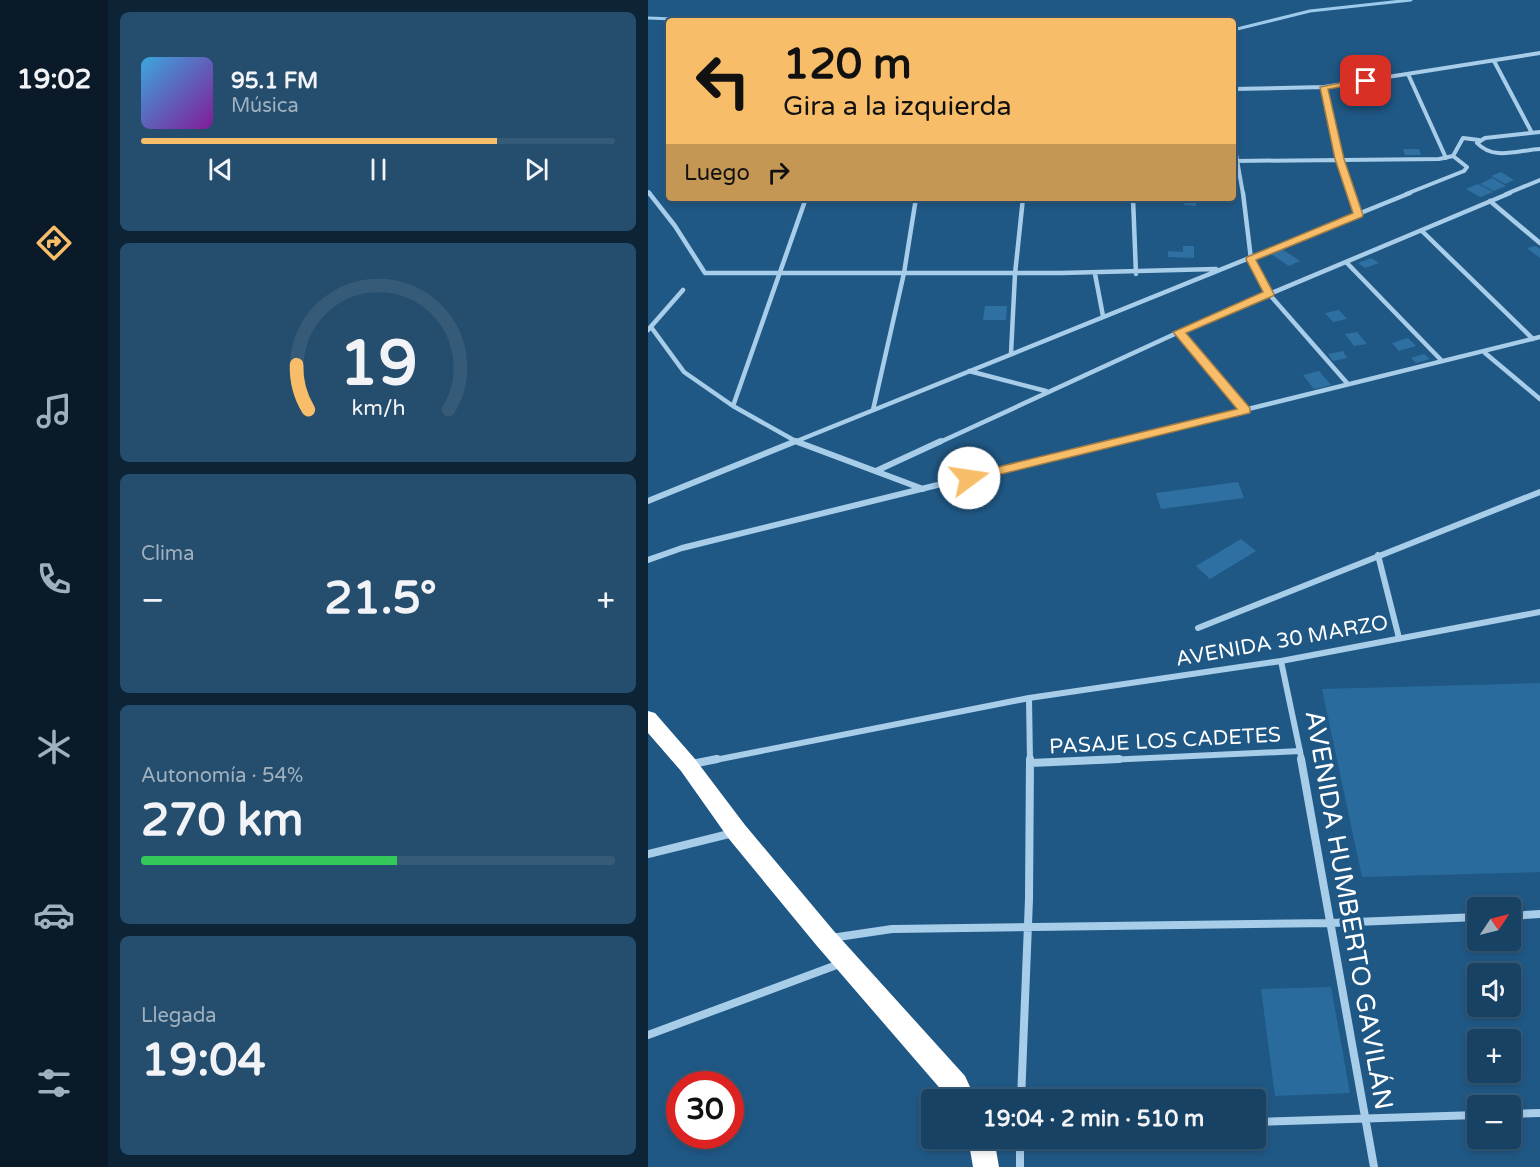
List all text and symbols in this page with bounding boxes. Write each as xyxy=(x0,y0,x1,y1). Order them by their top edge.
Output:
text: 120 m xyxy=(783,39,912,90)
icon: left xyxy=(684,42,762,120)
pin xyxy=(1340,55,1391,106)
text: 19:02 xyxy=(17,63,91,96)
icon: arrive xyxy=(1349,64,1382,97)
text: 95.1 FM xyxy=(231,68,318,94)
text: Gira a la izquierda xyxy=(783,90,1012,123)
text: Música xyxy=(231,94,299,118)
icon: previous xyxy=(204,153,237,186)
icon: pause xyxy=(362,153,395,186)
icon: next xyxy=(520,153,553,186)
icon: right xyxy=(762,156,795,189)
text: Luego xyxy=(684,160,750,186)
icon: directions xyxy=(33,222,75,264)
text: 19 xyxy=(339,327,417,402)
icon: music xyxy=(33,390,75,432)
text: km/h xyxy=(351,395,405,421)
position arrow xyxy=(937,446,1001,510)
text: Clima xyxy=(141,542,194,566)
icon: phone xyxy=(33,558,75,600)
text: 21.5° xyxy=(324,572,437,626)
text: − xyxy=(141,581,165,620)
text: + xyxy=(596,581,615,620)
street label: AVENIDA 30 MARZO xyxy=(1174,610,1390,672)
street label: AVENIDA HUMBERTO GAVILÁN xyxy=(1299,708,1399,1112)
street label: PASAJE LOS CADETES xyxy=(1048,722,1282,760)
icon: climate xyxy=(33,726,75,768)
text: Autonomía · 54% xyxy=(141,764,303,788)
text: 270 km xyxy=(141,794,303,848)
icon: car xyxy=(33,894,75,936)
north arrow xyxy=(1467,897,1521,951)
map controls xyxy=(1467,897,1521,1149)
button: sound xyxy=(1467,963,1521,1017)
text: Llegada xyxy=(141,1004,217,1028)
button: + xyxy=(1467,1029,1521,1083)
text: 19:04 xyxy=(141,1034,266,1088)
icon: filters xyxy=(33,1062,75,1104)
speed limit sign: 30 xyxy=(666,1071,744,1149)
button: − xyxy=(1467,1095,1521,1149)
text: 19:04 · 2 min · 510 m xyxy=(983,1106,1204,1132)

